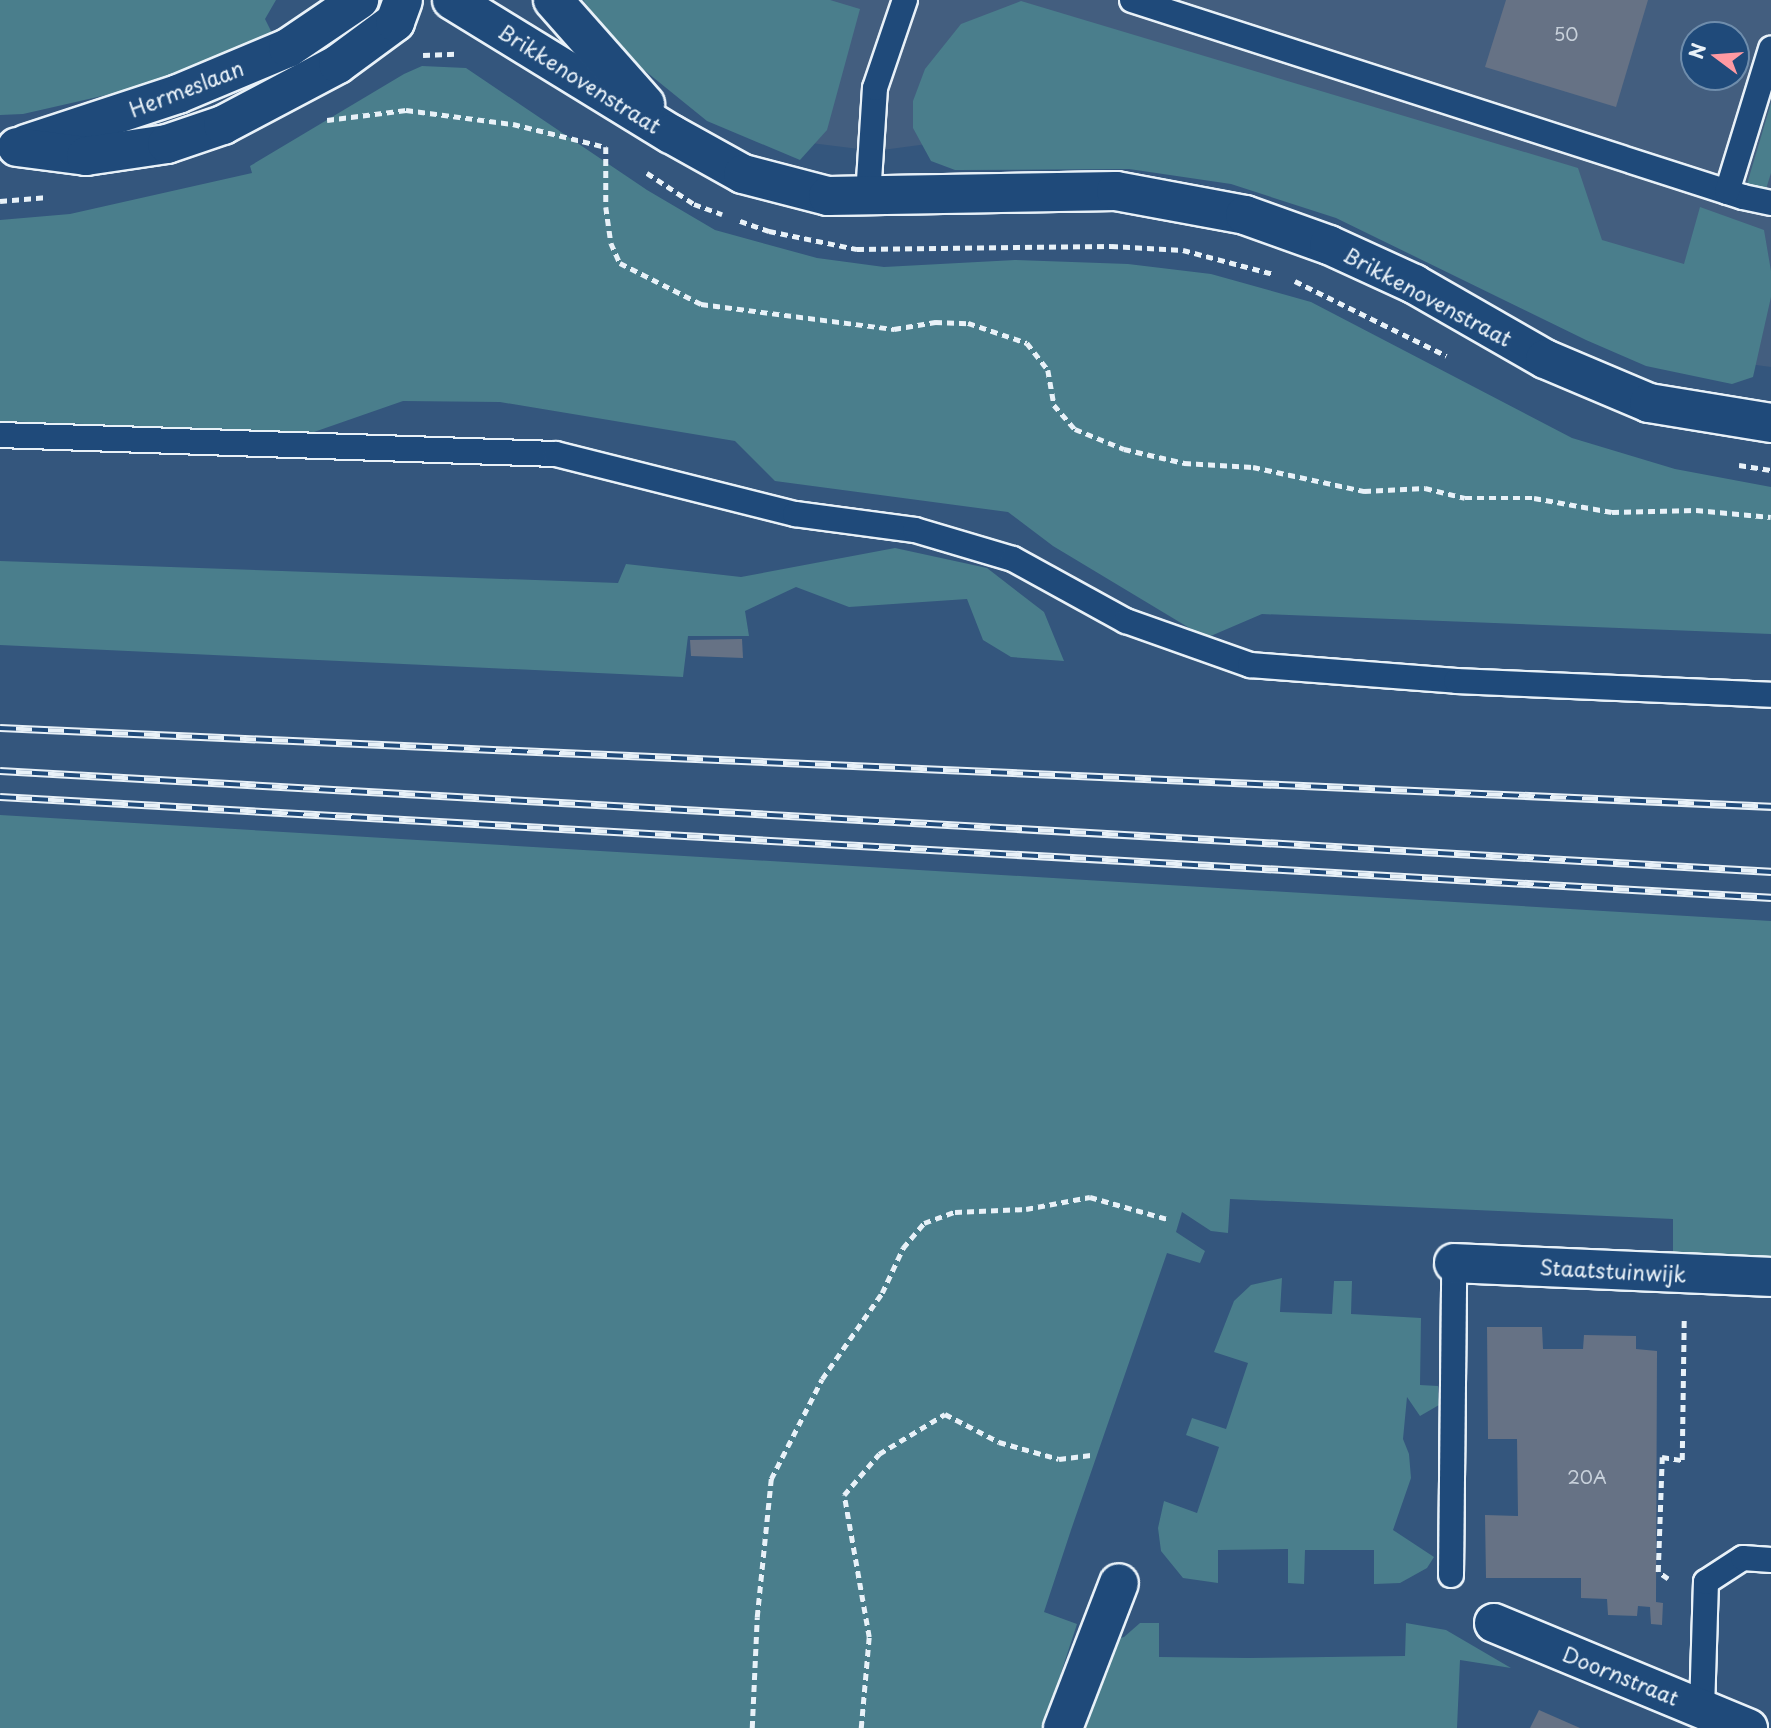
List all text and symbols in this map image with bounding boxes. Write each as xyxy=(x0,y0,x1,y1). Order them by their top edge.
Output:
street label: Brikkenovenstraat xyxy=(494,18,666,138)
north arrow xyxy=(1680,21,1750,91)
house number: 50 xyxy=(1554,23,1578,45)
text: N xyxy=(1681,40,1712,62)
street label: Hermeslaan xyxy=(125,55,247,121)
street label: Brikkenovenstraat xyxy=(1340,241,1516,351)
street label: Staatstuinwijk xyxy=(1539,1254,1687,1286)
house number: 20A xyxy=(1567,1466,1607,1488)
street label: Doornstraat xyxy=(1559,1640,1683,1710)

